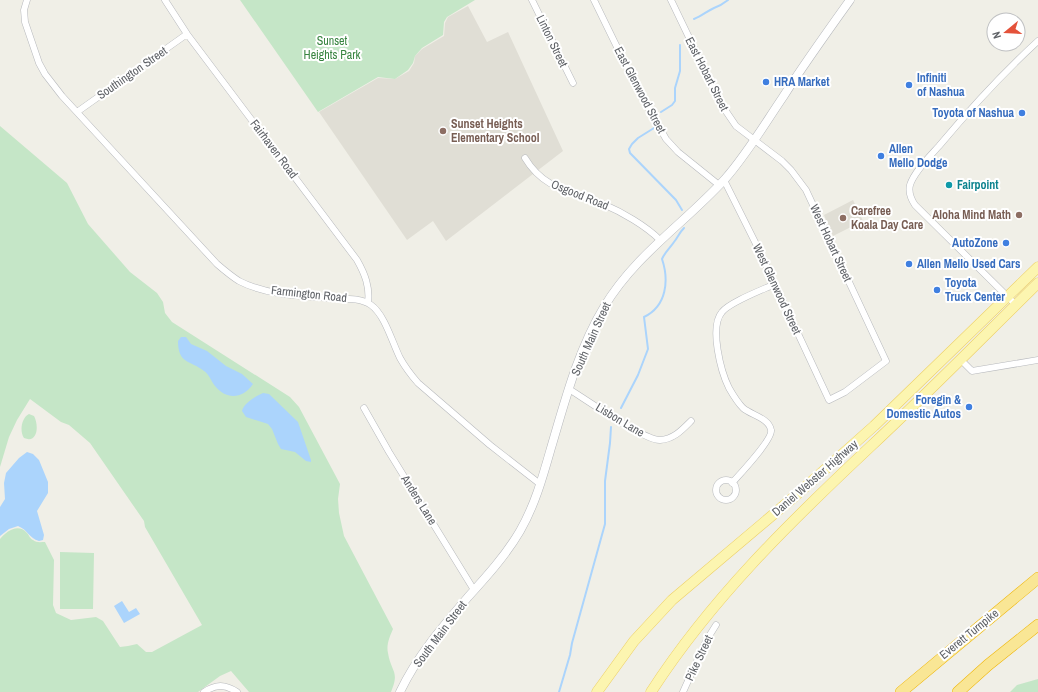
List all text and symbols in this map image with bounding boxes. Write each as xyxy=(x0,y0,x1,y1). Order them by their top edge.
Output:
street label: Linton Street xyxy=(532,12,572,70)
north arrow xyxy=(986,12,1026,52)
text: N xyxy=(989,30,1004,40)
park label: Sunset Heights Park xyxy=(304,33,361,63)
street label: East Hobart Street xyxy=(681,34,733,114)
street label: Southington Street xyxy=(94,43,170,103)
street label: East Glenwood Street xyxy=(610,44,670,136)
place label: Infiniti of Nashua xyxy=(917,70,965,100)
place label: HRA Market xyxy=(774,74,830,90)
marker: HRA Market xyxy=(761,77,771,87)
marker: Infiniti of Nashua xyxy=(904,80,914,90)
place label: Toyota of Nashua xyxy=(932,105,1015,121)
marker: Toyota of Nashua xyxy=(1017,108,1027,118)
street label: Fairhaven Road xyxy=(247,116,301,182)
place label: Sunset Heights Elementary School xyxy=(451,116,540,146)
marker: Sunset Heights Elementary School xyxy=(438,126,448,136)
place label: Allen Mello Dodge xyxy=(889,141,948,171)
marker: Allen Mello Dodge xyxy=(876,151,886,161)
street label: Osgood Road xyxy=(549,176,611,214)
place label: Fairpoint xyxy=(957,177,999,193)
marker: Fairpoint xyxy=(944,180,954,190)
street label: West Hobart Street xyxy=(806,202,856,284)
place label: Carefree Koala Day Care xyxy=(851,203,924,233)
place label: Aloha Mind Math xyxy=(932,207,1011,223)
marker: Aloha Mind Math xyxy=(1014,210,1024,220)
marker: Carefree Koala Day Care xyxy=(838,213,848,223)
place label: AutoZone xyxy=(952,235,999,251)
marker: AutoZone xyxy=(1001,238,1011,248)
street label: West Glenwood Street xyxy=(749,241,805,337)
place label: Allen Mello Used Cars xyxy=(917,256,1021,272)
marker: Allen Mello Used Cars xyxy=(904,259,914,269)
place label: Toyota Truck Center xyxy=(945,275,1005,305)
street label: Farmington Road xyxy=(270,282,348,306)
marker: Toyota Truck Center xyxy=(932,285,942,295)
street label: South Main Street xyxy=(568,299,615,378)
place label: Foregin & Domestic Autos xyxy=(886,392,962,422)
street label: Lisbon Lane xyxy=(593,399,647,441)
marker: Foregin & Domestic Autos xyxy=(964,402,974,412)
street label: Daniel Webster Highway xyxy=(769,436,861,520)
street label: Anders Lane xyxy=(397,471,441,528)
street label: South Main Street xyxy=(410,597,470,670)
street label: Everett Turnpike xyxy=(936,605,1002,663)
street label: Pike Street xyxy=(681,632,717,683)

